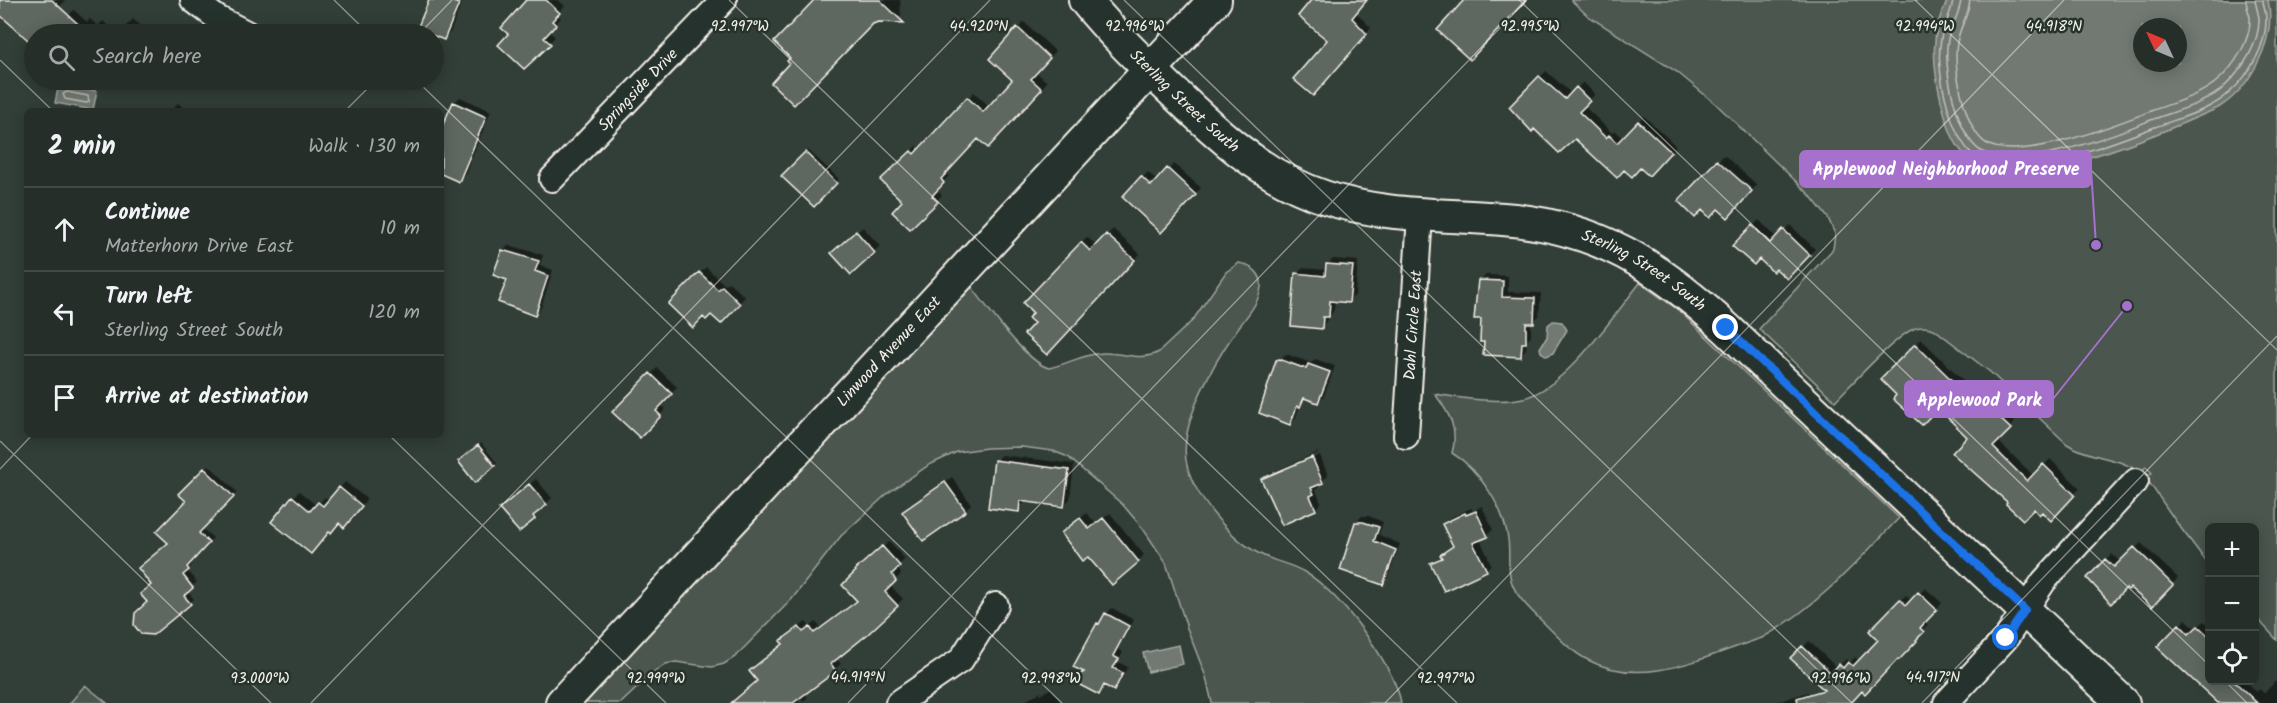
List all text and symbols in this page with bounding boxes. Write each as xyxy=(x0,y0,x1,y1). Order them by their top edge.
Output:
text: 92.997°W xyxy=(711,15,769,39)
text: 44.920°N xyxy=(950,15,1008,39)
text: 92.996°W xyxy=(1105,15,1165,39)
text: 92.995°W xyxy=(1500,15,1560,39)
text: 92.994°W xyxy=(1895,15,1955,39)
text: 44.918°N xyxy=(2026,15,2082,39)
north arrow xyxy=(2133,18,2187,72)
search box xyxy=(24,24,444,90)
text: Search here xyxy=(93,40,201,75)
icon: search xyxy=(45,41,78,74)
street label: Springside Drive xyxy=(592,42,684,137)
street label: Sterling Street South xyxy=(1124,43,1245,159)
text: 2 min xyxy=(48,126,116,168)
text: Walk · 130 m xyxy=(308,131,420,163)
callout: Applewood Neighborhood Preserve xyxy=(1800,151,2091,187)
text: Applewood Neighborhood Preserve xyxy=(1812,156,2080,185)
text: Continue xyxy=(105,196,190,231)
icon: ahead xyxy=(48,213,81,246)
text: 10 m xyxy=(380,213,420,245)
street label: Sterling Street South xyxy=(1578,223,1711,318)
text: Matterhorn Drive East xyxy=(105,231,293,263)
street label: Dahl Circle East xyxy=(1397,269,1429,381)
text: Turn left xyxy=(105,280,192,315)
street label: Linwood Avenue East xyxy=(830,289,947,413)
icon: left xyxy=(48,297,81,330)
text: 120 m xyxy=(368,297,420,329)
route end xyxy=(1712,314,1738,340)
text: Sterling Street South xyxy=(105,315,283,347)
text: Arrive at destination xyxy=(105,380,308,415)
icon: arrive xyxy=(48,381,81,414)
callout: Applewood Park xyxy=(1905,381,2053,417)
text: Applewood Park xyxy=(1917,387,2042,416)
map controls xyxy=(2205,523,2259,685)
button: + xyxy=(2205,523,2259,577)
button: − xyxy=(2205,577,2259,631)
route start xyxy=(1992,624,2018,650)
button: locate xyxy=(2205,631,2259,685)
text: 44.919°N xyxy=(831,666,885,690)
text: 44.917°N xyxy=(1906,666,1960,690)
text: 93.000°W xyxy=(231,667,290,691)
text: 92.999°W xyxy=(627,667,685,691)
text: 92.998°W xyxy=(1021,667,1081,691)
text: 92.997°W xyxy=(1417,667,1475,691)
text: 92.996°W xyxy=(1811,667,1871,691)

